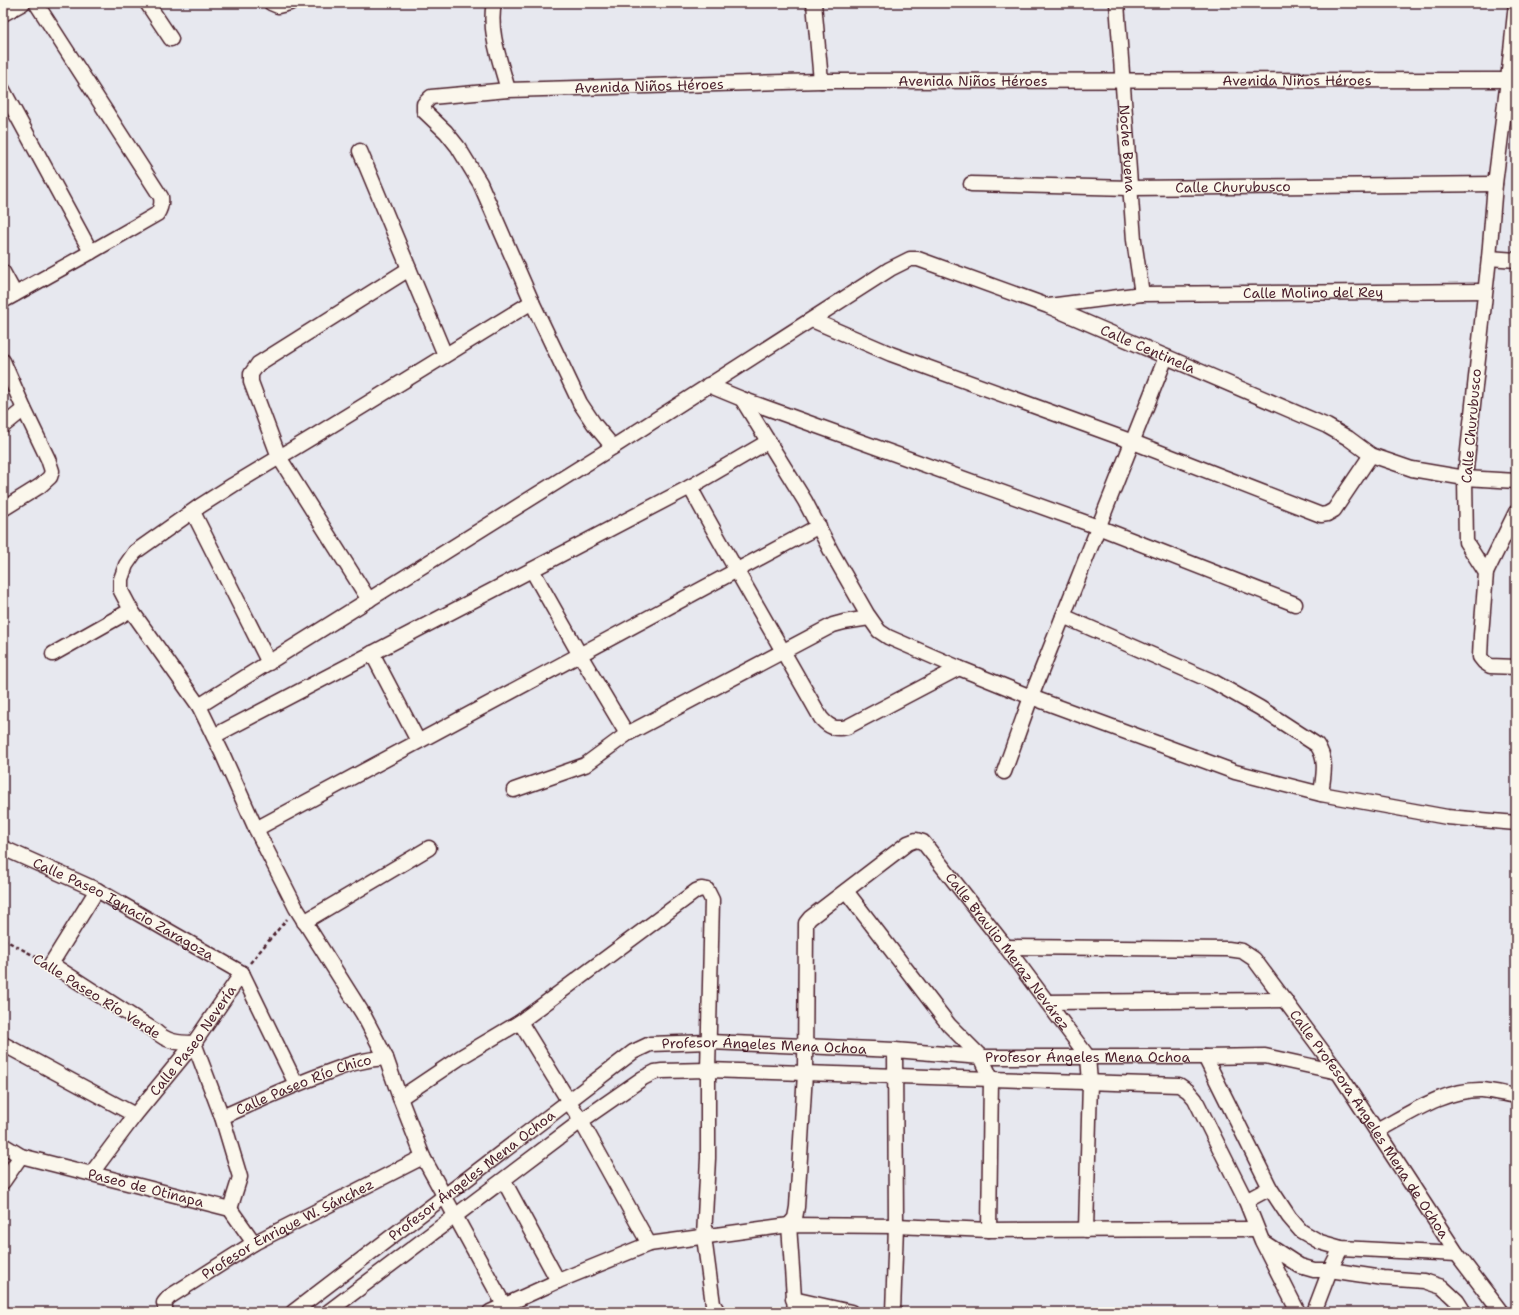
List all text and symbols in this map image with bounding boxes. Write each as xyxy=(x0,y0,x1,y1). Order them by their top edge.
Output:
street label: Avenida Niños Héroes xyxy=(1222,71,1372,89)
street label: Avenida Niños Héroes xyxy=(898,72,1048,90)
street label: Avenida Niños Héroes xyxy=(574,75,724,97)
street label: Noche Buena xyxy=(1115,104,1140,194)
street label: Calle Churubusco xyxy=(1175,177,1291,197)
street label: Calle Molino del Rey xyxy=(1243,283,1383,302)
street label: Calle Centinela xyxy=(1098,321,1198,377)
street label: Calle Churubusco xyxy=(1457,368,1485,484)
street label: Calle Paseo Ignacio Zaragoza xyxy=(30,853,218,964)
street label: Calle Braulio Meraz Nevárez xyxy=(942,869,1074,1034)
street label: Calle Paseo Río Verde xyxy=(30,949,164,1043)
street label: Calle Paseo Nevería xyxy=(145,981,240,1099)
street label: Calle Profesora Ángeles Mena de Ochoa xyxy=(1286,1006,1453,1242)
street label: Profesor Ángeles Mena Ochoa xyxy=(661,1033,867,1058)
street label: Profesor Ángeles Mena Ochoa xyxy=(985,1048,1191,1066)
street label: Calle Paseo Río Chico xyxy=(233,1050,373,1119)
street label: Profesor Ángeles Mena Ochoa xyxy=(385,1106,559,1245)
street label: Paseo de Otinapa xyxy=(86,1164,206,1211)
street label: Profesor Enrique W. Sánchez xyxy=(198,1175,377,1283)

